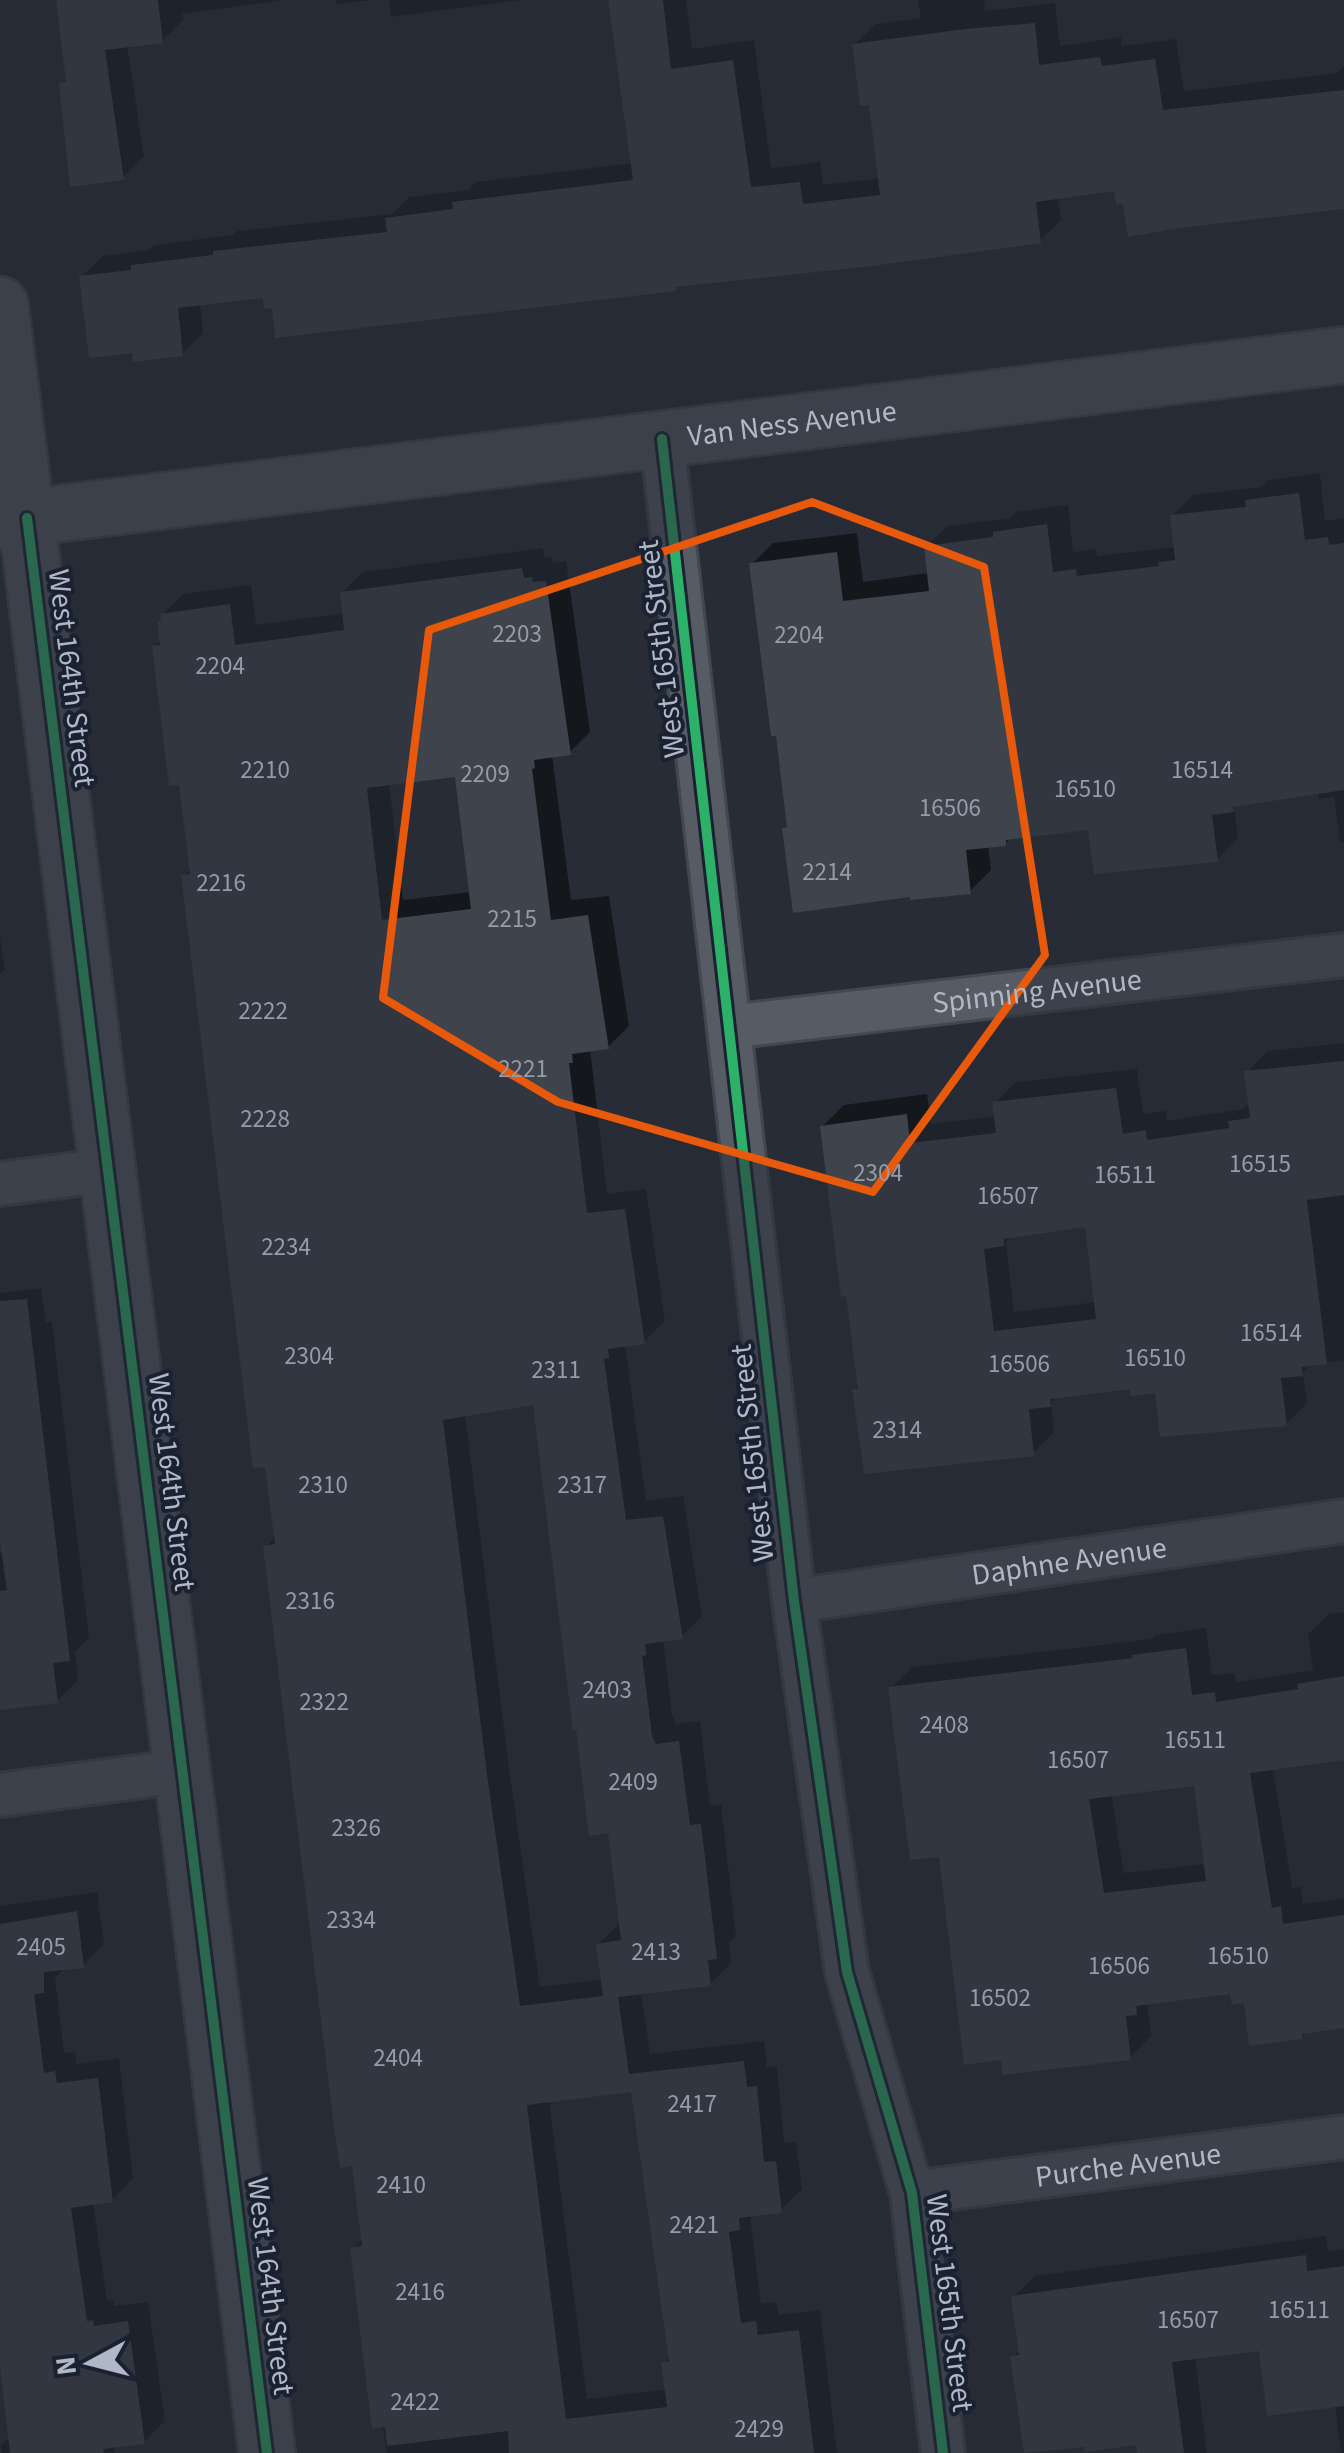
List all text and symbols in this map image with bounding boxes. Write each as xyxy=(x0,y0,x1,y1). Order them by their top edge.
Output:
street label: Van Ness Avenue xyxy=(685,389,899,458)
street label: West 165th Street xyxy=(627,538,696,760)
street label: West 164th Street xyxy=(37,567,106,789)
house number: 2203 xyxy=(492,616,542,652)
house number: 2204 xyxy=(774,617,824,653)
house number: 2204 xyxy=(195,648,245,684)
house number: 2210 xyxy=(240,752,290,788)
house number: 16514 xyxy=(1171,752,1233,788)
house number: 2209 xyxy=(460,756,510,792)
house number: 16510 xyxy=(1054,771,1116,807)
house number: 16506 xyxy=(919,790,981,826)
house number: 2214 xyxy=(802,854,852,890)
house number: 2216 xyxy=(196,865,246,901)
house number: 2215 xyxy=(487,901,537,937)
street label: Spinning Avenue xyxy=(930,958,1144,1025)
house number: 2222 xyxy=(238,993,288,1029)
house number: 2221 xyxy=(498,1051,548,1087)
house number: 2228 xyxy=(240,1101,290,1137)
house number: 16515 xyxy=(1229,1146,1291,1182)
house number: 2304 xyxy=(853,1155,903,1191)
house number: 16511 xyxy=(1094,1157,1156,1193)
house number: 16507 xyxy=(977,1178,1039,1214)
house number: 2234 xyxy=(261,1229,311,1265)
house number: 16514 xyxy=(1240,1315,1302,1351)
house number: 2304 xyxy=(284,1338,334,1374)
house number: 16510 xyxy=(1124,1340,1186,1376)
street label: West 165th Street xyxy=(720,1342,785,1564)
house number: 16506 xyxy=(988,1346,1050,1382)
house number: 2311 xyxy=(531,1352,581,1388)
street label: West 164th Street xyxy=(137,1371,206,1593)
house number: 2314 xyxy=(872,1412,922,1448)
house number: 2310 xyxy=(298,1467,348,1503)
house number: 2317 xyxy=(557,1467,607,1503)
street label: Daphne Avenue xyxy=(969,1526,1169,1597)
house number: 2316 xyxy=(285,1583,335,1619)
house number: 2403 xyxy=(582,1672,632,1708)
house number: 2322 xyxy=(299,1684,349,1720)
house number: 2408 xyxy=(919,1707,969,1743)
house number: 16511 xyxy=(1164,1722,1226,1758)
house number: 16507 xyxy=(1047,1742,1109,1778)
house number: 2409 xyxy=(608,1764,658,1800)
house number: 2326 xyxy=(331,1810,381,1846)
house number: 2334 xyxy=(326,1902,376,1938)
house number: 2405 xyxy=(16,1929,66,1965)
house number: 2413 xyxy=(631,1934,681,1970)
house number: 16510 xyxy=(1207,1938,1269,1974)
house number: 16506 xyxy=(1088,1948,1150,1984)
house number: 16502 xyxy=(969,1980,1031,2016)
house number: 2404 xyxy=(373,2040,423,2076)
house number: 2417 xyxy=(667,2086,717,2122)
street label: Purche Avenue xyxy=(1033,2132,1224,2199)
house number: 2410 xyxy=(376,2167,426,2203)
street label: West 164th Street xyxy=(236,2175,305,2397)
street label: West 165th Street xyxy=(915,2192,984,2414)
house number: 2421 xyxy=(669,2207,719,2243)
house number: 2416 xyxy=(395,2274,445,2310)
house number: 16511 xyxy=(1268,2292,1330,2328)
house number: 16507 xyxy=(1157,2302,1219,2338)
north arrow xyxy=(40,2313,140,2413)
text: N xyxy=(45,2354,87,2378)
house number: 2422 xyxy=(390,2384,440,2420)
house number: 2429 xyxy=(734,2411,784,2447)

